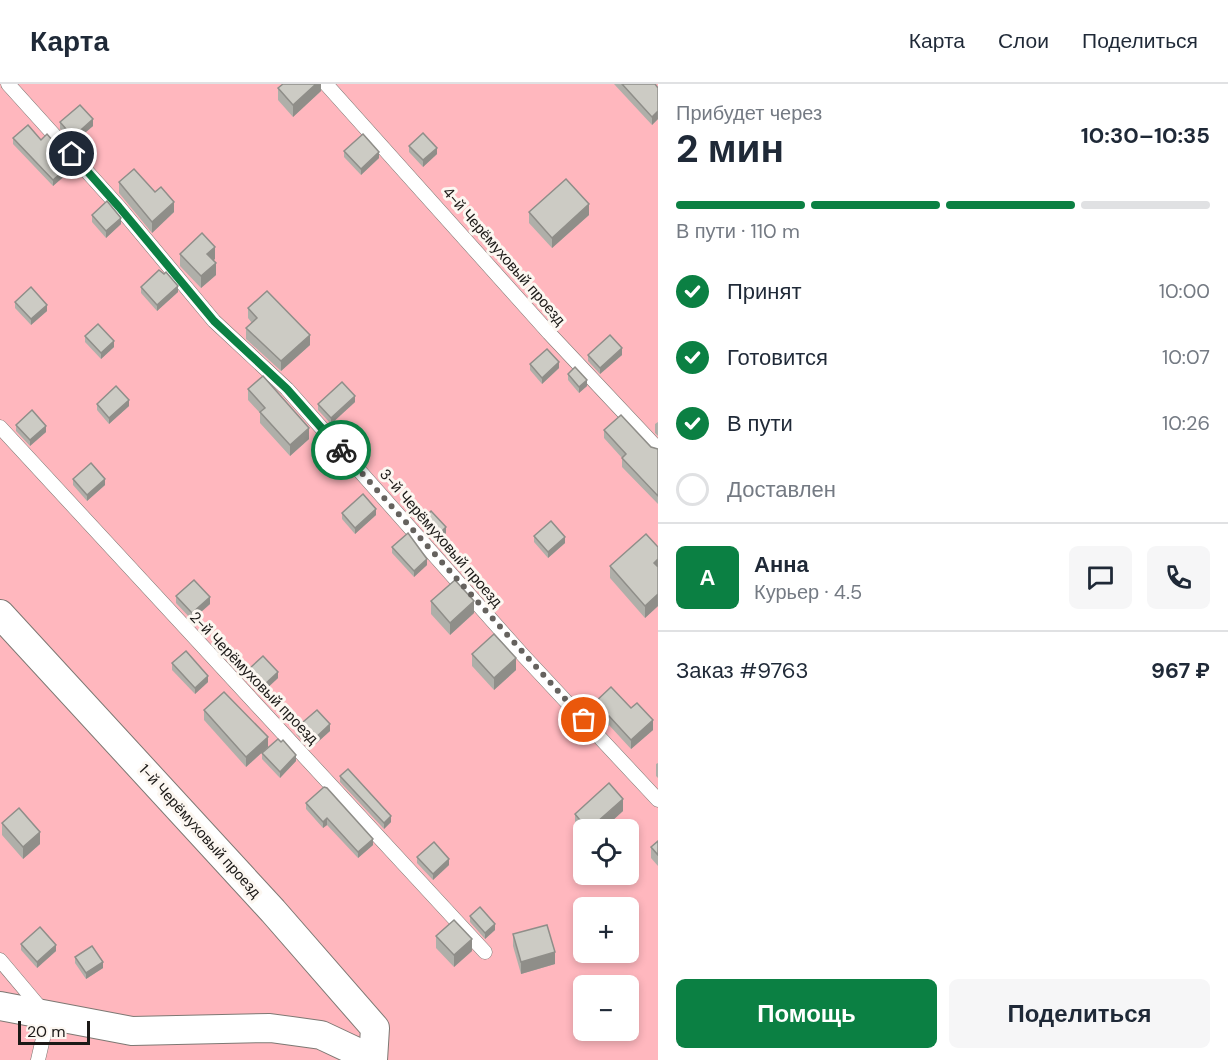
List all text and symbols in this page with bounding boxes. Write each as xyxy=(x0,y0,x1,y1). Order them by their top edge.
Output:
text: Карта xyxy=(30,23,109,60)
text: Карта xyxy=(909,27,965,55)
text: Слои xyxy=(998,27,1049,55)
text: Поделиться xyxy=(1082,27,1198,55)
text: Прибудет через xyxy=(676,100,822,126)
text: 10:30–10:35 xyxy=(1081,121,1210,150)
text: 2 мин xyxy=(676,123,784,174)
pin xyxy=(46,128,97,179)
icon: home xyxy=(55,137,88,170)
street label: 4-й Черёмуховый проезд xyxy=(438,182,570,330)
text: В пути · 110 m xyxy=(676,218,800,244)
icon: check xyxy=(676,275,709,308)
text: Принят xyxy=(727,277,801,306)
text: 10:00 xyxy=(1159,278,1210,304)
icon: check xyxy=(676,341,709,374)
text: Готовится xyxy=(727,343,828,372)
text: 10:07 xyxy=(1162,344,1210,370)
icon: check xyxy=(676,407,709,440)
text: В пути xyxy=(727,409,793,438)
text: 10:26 xyxy=(1162,410,1210,436)
courier xyxy=(311,420,371,480)
icon: bike xyxy=(325,434,358,467)
street label: 3-й Черёмуховый проезд xyxy=(375,465,507,612)
text: Доставлен xyxy=(727,475,836,504)
button: chat xyxy=(1069,546,1132,609)
button: phone xyxy=(1147,546,1210,609)
text: Анна xyxy=(754,550,809,579)
text: А xyxy=(700,563,715,592)
text: Курьер · 4.5 xyxy=(754,579,862,605)
street label: 2-й Черёмуховый проезд xyxy=(185,607,323,749)
text: Заказ #9763 xyxy=(676,656,809,685)
text: 967 ₽ xyxy=(1151,656,1210,685)
pin xyxy=(558,694,609,745)
icon: bag xyxy=(567,703,600,736)
street label: 1-й Черёмуховый проезд xyxy=(135,760,266,902)
map controls xyxy=(573,819,639,1041)
button: locate xyxy=(573,819,639,885)
button: + xyxy=(573,897,639,963)
button: − xyxy=(573,975,639,1041)
button: Помощь xyxy=(676,979,937,1048)
button: Поделиться xyxy=(949,979,1210,1048)
scale bar xyxy=(18,1018,90,1046)
text: 20 m xyxy=(27,1021,66,1042)

